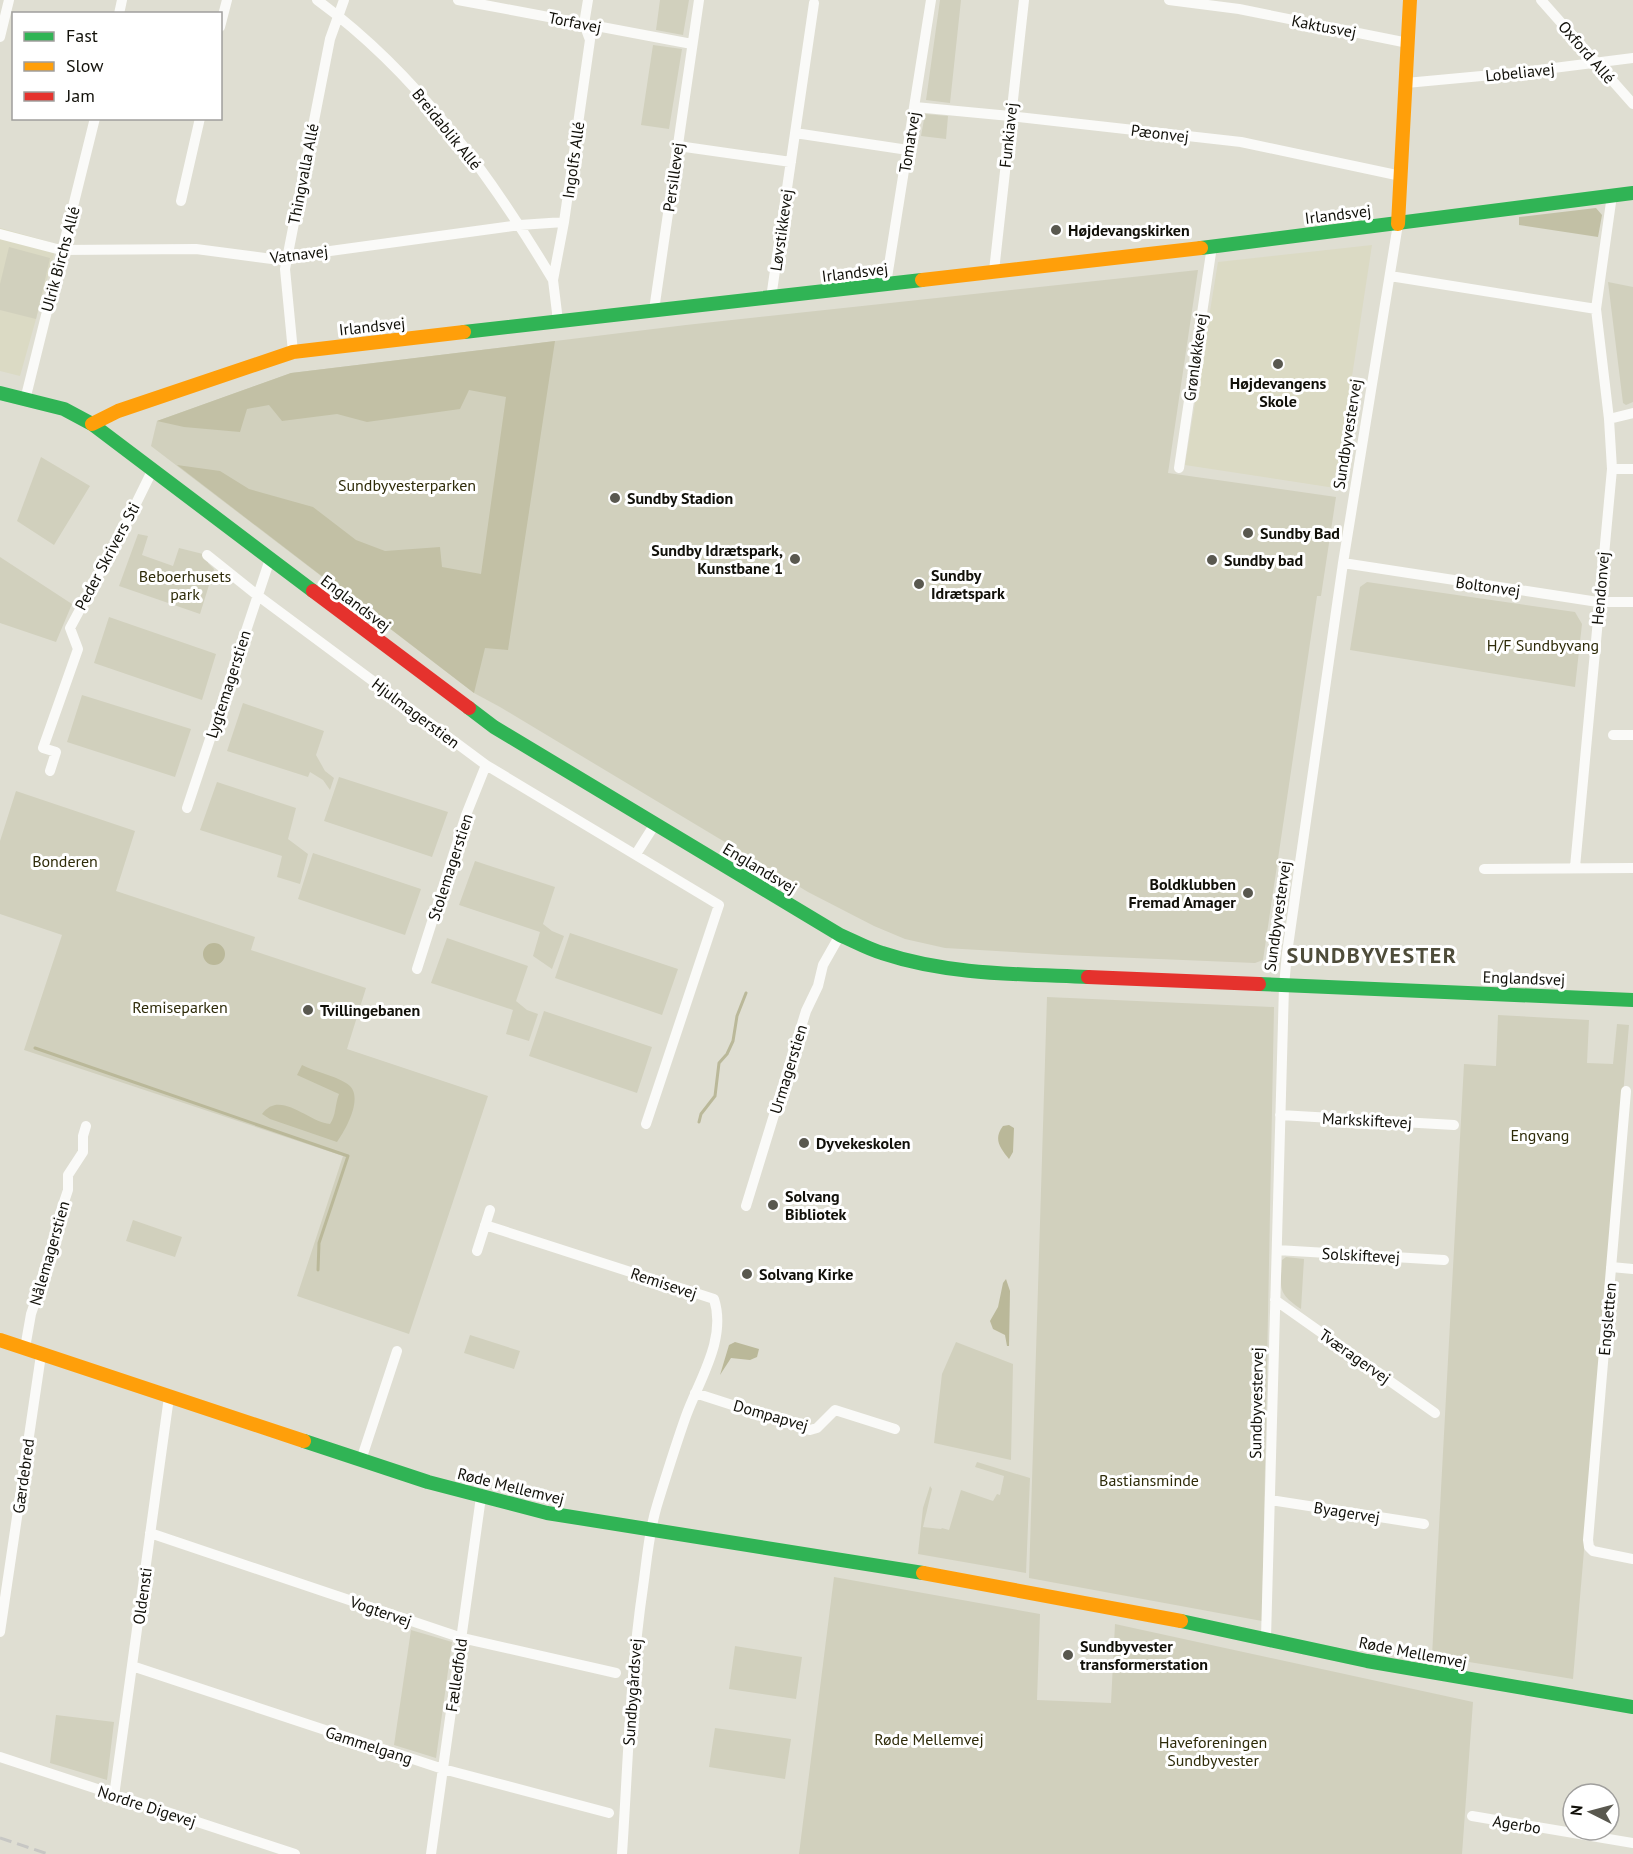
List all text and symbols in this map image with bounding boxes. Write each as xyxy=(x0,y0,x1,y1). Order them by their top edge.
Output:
street label: Torfavej xyxy=(547,7,603,37)
street label: Kaktusvej xyxy=(1290,10,1358,42)
legend xyxy=(12,12,222,120)
street label: Oxford Allé xyxy=(1554,16,1620,88)
text: Fast xyxy=(66,24,98,47)
text: Slow xyxy=(66,54,104,77)
street label: Lobeliavej xyxy=(1484,58,1556,86)
text: Jam xyxy=(65,84,95,107)
street label: Breidablik Allé xyxy=(408,84,486,174)
street label: Funkiavej xyxy=(995,101,1021,169)
street label: Tomatvej xyxy=(894,110,924,174)
street label: Ingolfs Allé xyxy=(558,120,588,200)
street label: Pæonvej xyxy=(1130,120,1190,146)
street label: Thingvalla Allé xyxy=(283,122,323,226)
street label: Persillevej xyxy=(658,141,688,213)
street label: Løvstikkevej xyxy=(765,188,797,272)
street label: Irlandsvej xyxy=(1304,200,1372,228)
street label: Ulrik Birchs Allé xyxy=(36,204,84,314)
place label: Højdevangskirken xyxy=(1068,220,1190,240)
marker: Højdevangskirken xyxy=(1049,223,1063,237)
street label: Vatnavej xyxy=(268,241,329,268)
street label: Irlandsvej xyxy=(821,258,889,286)
street label: Grønløkkevej xyxy=(1179,312,1211,402)
street label: Irlandsvej xyxy=(338,313,406,339)
marker: Højdevangens Skole xyxy=(1271,357,1285,371)
place label: Højdevangens Skole xyxy=(1230,373,1326,411)
street label: Sundbyvestervej xyxy=(1328,377,1366,491)
park label: Sundbyvesterparken xyxy=(338,475,476,495)
place label: Sundby Stadion xyxy=(627,488,733,508)
marker: Sundby Stadion xyxy=(608,491,622,505)
street label: Peder Skrivers Sti xyxy=(70,499,144,613)
place label: Sundby Bad xyxy=(1260,523,1340,543)
marker: Sundby Bad xyxy=(1241,526,1255,540)
place label: Sundby Idrætspark, Kunstbane 1 xyxy=(651,540,783,578)
place label: Sundby bad xyxy=(1224,550,1303,570)
street label: Hendonvej xyxy=(1587,551,1613,625)
marker: Sundby Idrætspark, Kunstbane 1 xyxy=(788,552,802,566)
marker: Sundby bad xyxy=(1205,553,1219,567)
place label: Sundby Idrætspark xyxy=(931,565,1005,603)
park label: Beboerhusets park xyxy=(139,566,232,604)
street label: Englandsvej xyxy=(317,570,395,636)
street label: Boltonvej xyxy=(1454,572,1522,600)
marker: Sundby Idrætspark xyxy=(912,577,926,591)
street label: Lygtemagerstien xyxy=(201,627,255,741)
park label: H/F Sundbyvang xyxy=(1487,635,1599,655)
street label: Hjulmagerstien xyxy=(368,673,464,753)
street label: Stolemagerstien xyxy=(423,811,477,923)
street label: Englandsvej xyxy=(719,838,801,898)
park label: Bonderen xyxy=(32,851,98,871)
street label: Sundbyvestervej xyxy=(1259,859,1295,973)
place label: Boldklubben Fremad Amager xyxy=(1128,874,1236,912)
marker: Boldklubben Fremad Amager xyxy=(1241,886,1255,900)
district label: SUNDBYVESTER xyxy=(1287,941,1457,969)
street label: Englandsvej xyxy=(1482,967,1566,989)
park label: Remiseparken xyxy=(132,997,228,1017)
place label: Tvillingebanen xyxy=(320,1000,420,1020)
marker: Tvillingebanen xyxy=(301,1003,315,1017)
street label: Urmagerstien xyxy=(765,1022,811,1116)
street label: Markskiftevej xyxy=(1321,1108,1413,1132)
park label: Engvang xyxy=(1511,1125,1569,1145)
place label: Dyvekeskolen xyxy=(816,1133,911,1153)
marker: Dyvekeskolen xyxy=(797,1136,811,1150)
place label: Solvang Bibliotek xyxy=(785,1186,847,1224)
street label: Nålemagerstien xyxy=(25,1198,73,1308)
marker: Solvang Bibliotek xyxy=(766,1198,780,1212)
street label: Solskiftevej xyxy=(1321,1243,1401,1267)
street label: Remisevej xyxy=(628,1263,700,1303)
place label: Solvang Kirke xyxy=(759,1264,853,1284)
marker: Solvang Kirke xyxy=(740,1267,754,1281)
street label: Engsletten xyxy=(1594,1282,1620,1356)
street label: Tværagervej xyxy=(1315,1324,1395,1388)
street label: Sundbyvestervej xyxy=(1245,1347,1267,1459)
street label: Dompapvej xyxy=(731,1395,811,1435)
street label: Gærdebred xyxy=(8,1437,38,1515)
street label: Røde Mellemvej xyxy=(455,1463,567,1509)
park label: Bastiansminde xyxy=(1099,1470,1199,1490)
street label: Byagervej xyxy=(1312,1497,1382,1527)
street label: Oldensti xyxy=(128,1566,156,1626)
street label: Vogtervej xyxy=(346,1591,415,1631)
street label: Røde Mellemvej xyxy=(1357,1632,1469,1672)
place label: Sundbyvester transformerstation xyxy=(1080,1636,1208,1674)
street label: Fælledfold xyxy=(441,1637,471,1713)
street label: Sundbygårdsvej xyxy=(618,1638,646,1746)
marker: Sundbyvester transformerstation xyxy=(1061,1648,1075,1662)
street label: Gammelgang xyxy=(323,1722,415,1768)
park label: Røde Mellemvej xyxy=(874,1729,984,1749)
park label: Haveforeningen Sundbyvester xyxy=(1159,1732,1267,1770)
street label: Nordre Digevej xyxy=(95,1781,199,1831)
north arrow xyxy=(1561,1782,1621,1842)
text: N xyxy=(1566,1804,1587,1817)
street label: Agerbo xyxy=(1491,1810,1543,1838)

